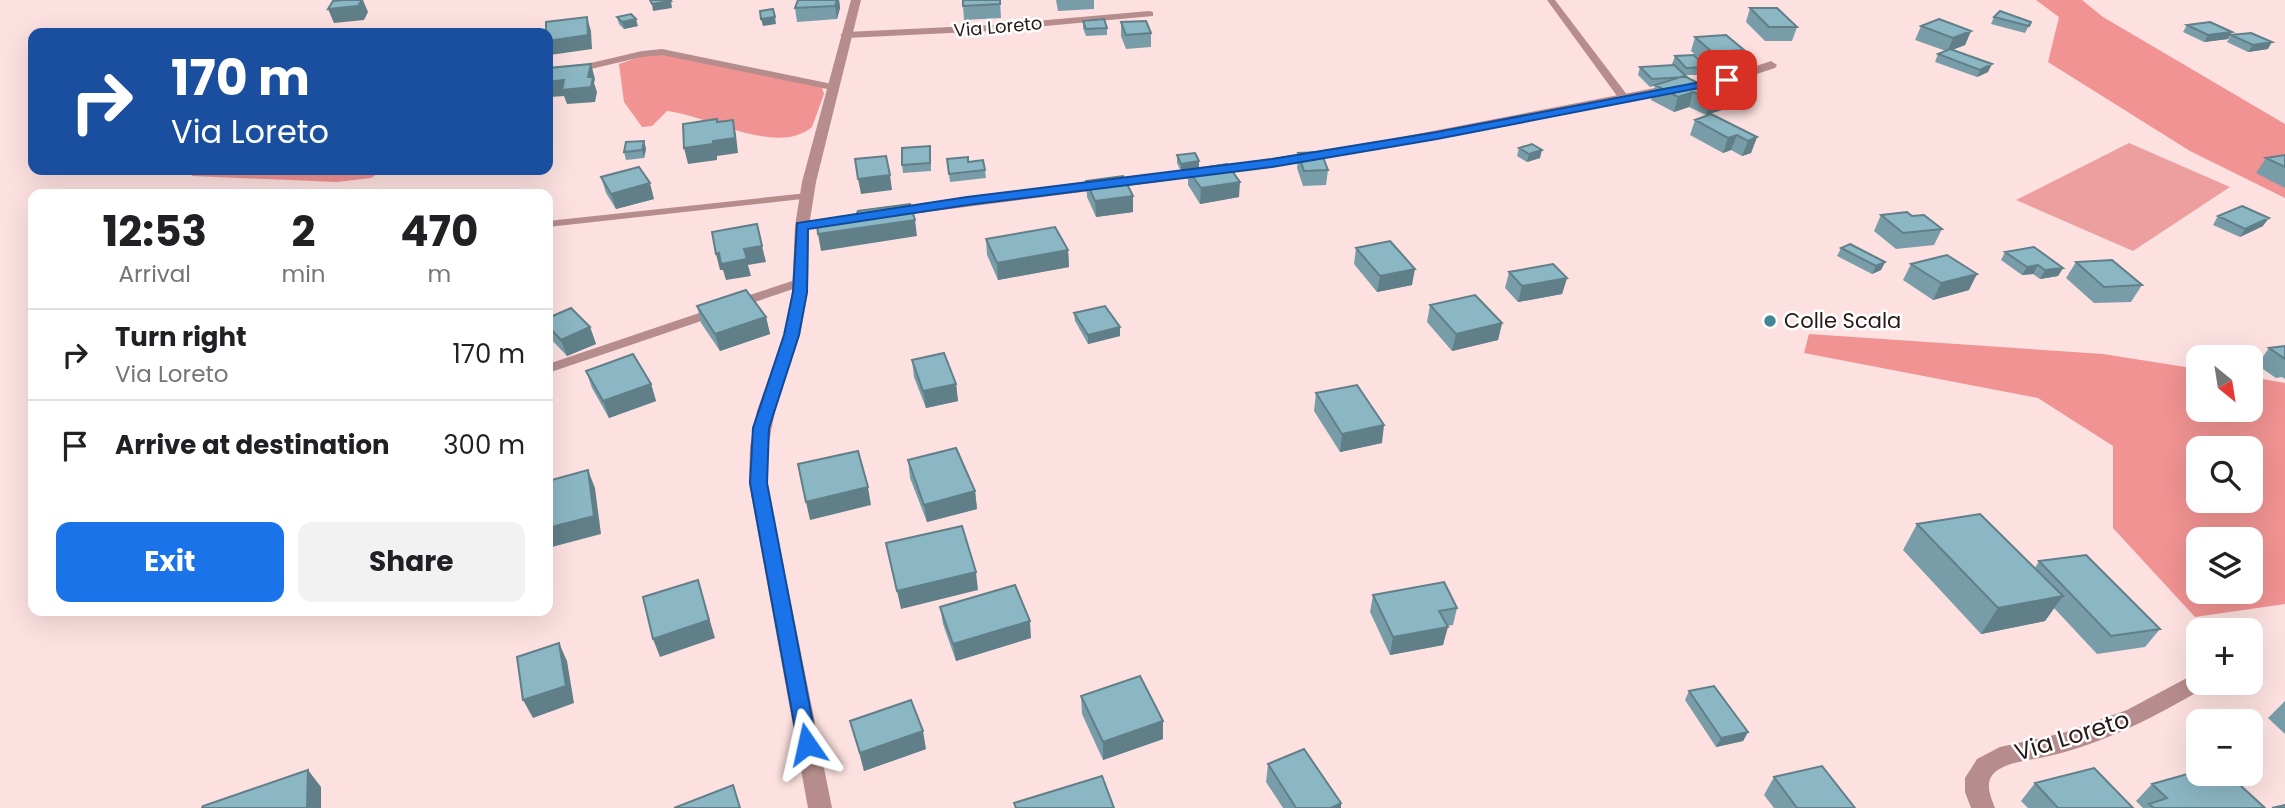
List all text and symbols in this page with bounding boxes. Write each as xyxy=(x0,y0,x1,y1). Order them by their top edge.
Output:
street label: Via Loreto xyxy=(953,10,1043,43)
text: 170 m xyxy=(171,44,310,112)
pin xyxy=(1697,50,1757,110)
icon: right xyxy=(56,56,147,147)
icon: arrive xyxy=(1708,61,1746,99)
text: Via Loreto xyxy=(171,109,329,154)
text: 12:53 xyxy=(103,202,207,261)
text: 2 xyxy=(292,202,316,261)
text: 470 xyxy=(400,202,478,261)
text: Arrival xyxy=(119,258,191,290)
text: min xyxy=(282,258,326,290)
text: m xyxy=(427,258,451,290)
place label: Colle Scala xyxy=(1784,306,1901,335)
marker: Colle Scala xyxy=(1762,313,1778,329)
text: Turn right xyxy=(115,319,247,355)
icon: right xyxy=(56,336,94,374)
text: 170 m xyxy=(452,336,525,372)
north arrow xyxy=(2186,345,2263,422)
map controls xyxy=(2186,345,2263,786)
text: Via Loreto xyxy=(115,358,228,390)
icon: arrive xyxy=(56,427,94,465)
text: Arrive at destination xyxy=(115,427,390,463)
text: 300 m xyxy=(443,427,525,463)
button: search xyxy=(2186,436,2263,513)
button: Exit xyxy=(56,522,284,602)
button: Share xyxy=(298,522,525,602)
button: layers xyxy=(2186,527,2263,604)
button: + xyxy=(2186,618,2263,695)
street label: Via Loreto xyxy=(2010,702,2133,769)
position arrow xyxy=(770,707,844,781)
button: − xyxy=(2186,709,2263,786)

